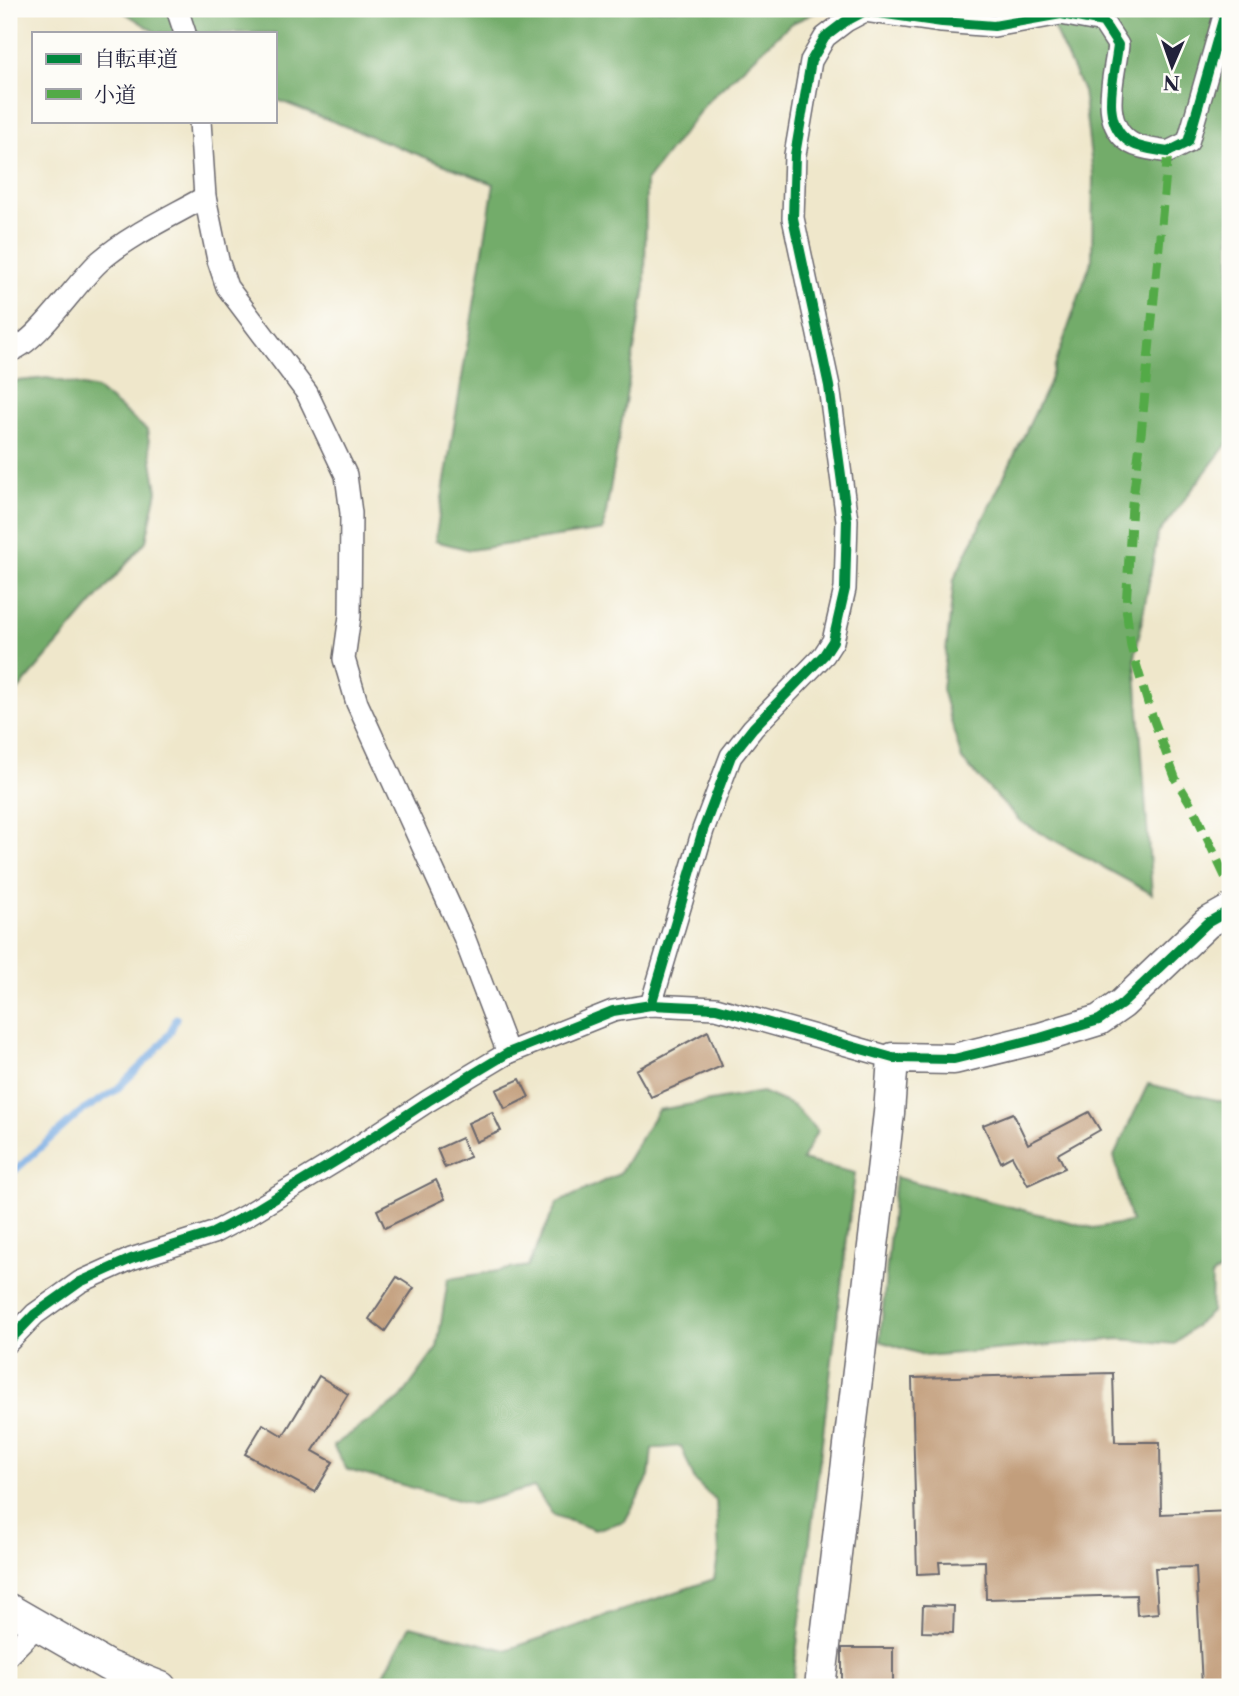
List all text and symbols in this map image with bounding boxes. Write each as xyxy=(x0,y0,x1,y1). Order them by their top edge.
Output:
legend xyxy=(32,32,276,122)
north arrow xyxy=(1138,32,1208,102)
text: 自転車道 xyxy=(94,46,178,71)
text: N xyxy=(1163,71,1180,94)
text: 小道 xyxy=(94,82,136,107)

